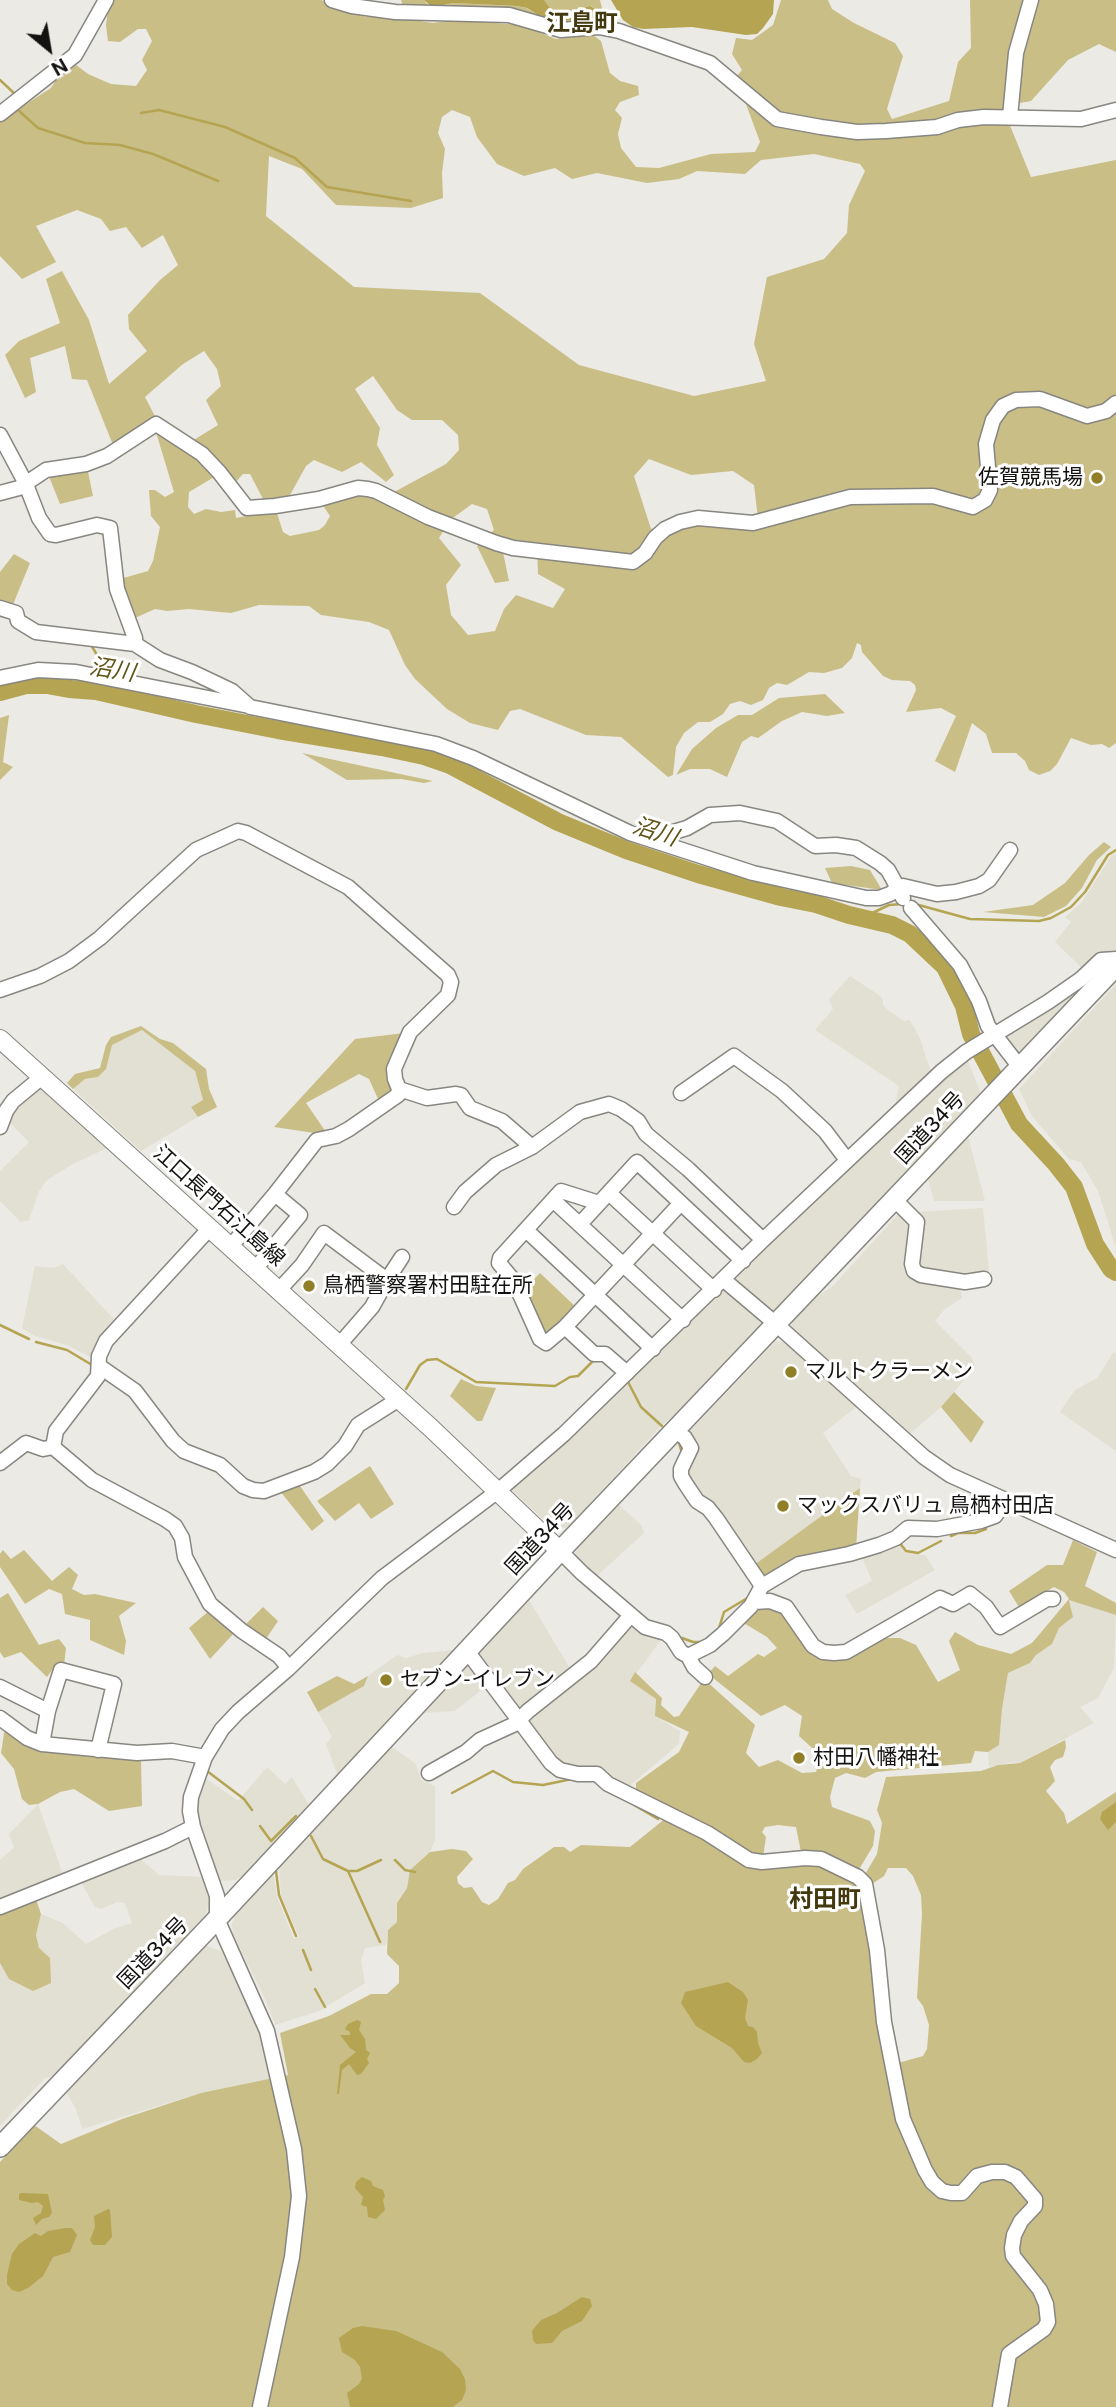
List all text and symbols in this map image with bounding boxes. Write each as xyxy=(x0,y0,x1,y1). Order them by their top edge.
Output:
district label: 江島町 xyxy=(546,10,618,38)
north arrow xyxy=(14,14,84,84)
text: N xyxy=(48,54,71,80)
place label: 佐賀競馬場 xyxy=(978,465,1083,491)
marker: 佐賀競馬場 xyxy=(1089,470,1105,486)
water label: 沼川 xyxy=(87,653,137,687)
water label: 沼川 xyxy=(629,812,681,852)
street label: 国道34号 xyxy=(890,1087,970,1169)
street label: 江口長門石江島線 xyxy=(148,1140,290,1272)
place label: 鳥栖警察署村田駐在所 xyxy=(323,1273,533,1299)
marker: 鳥栖警察署村田駐在所 xyxy=(301,1278,317,1294)
place label: マルトクラーメン xyxy=(805,1359,973,1385)
marker: マルトクラーメン xyxy=(783,1364,799,1380)
place label: マックスバリュ 鳥栖村田店 xyxy=(797,1493,1054,1519)
street label: 国道34号 xyxy=(500,1498,580,1580)
marker: マックスバリュ 鳥栖村田店 xyxy=(775,1498,791,1514)
place label: セブン-イレブン xyxy=(400,1667,555,1693)
marker: セブン-イレブン xyxy=(378,1672,394,1688)
place label: 村田八幡神社 xyxy=(813,1745,939,1771)
marker: 村田八幡神社 xyxy=(791,1750,807,1766)
district label: 村田町 xyxy=(789,1886,861,1914)
street label: 国道34号 xyxy=(113,1912,193,1994)

